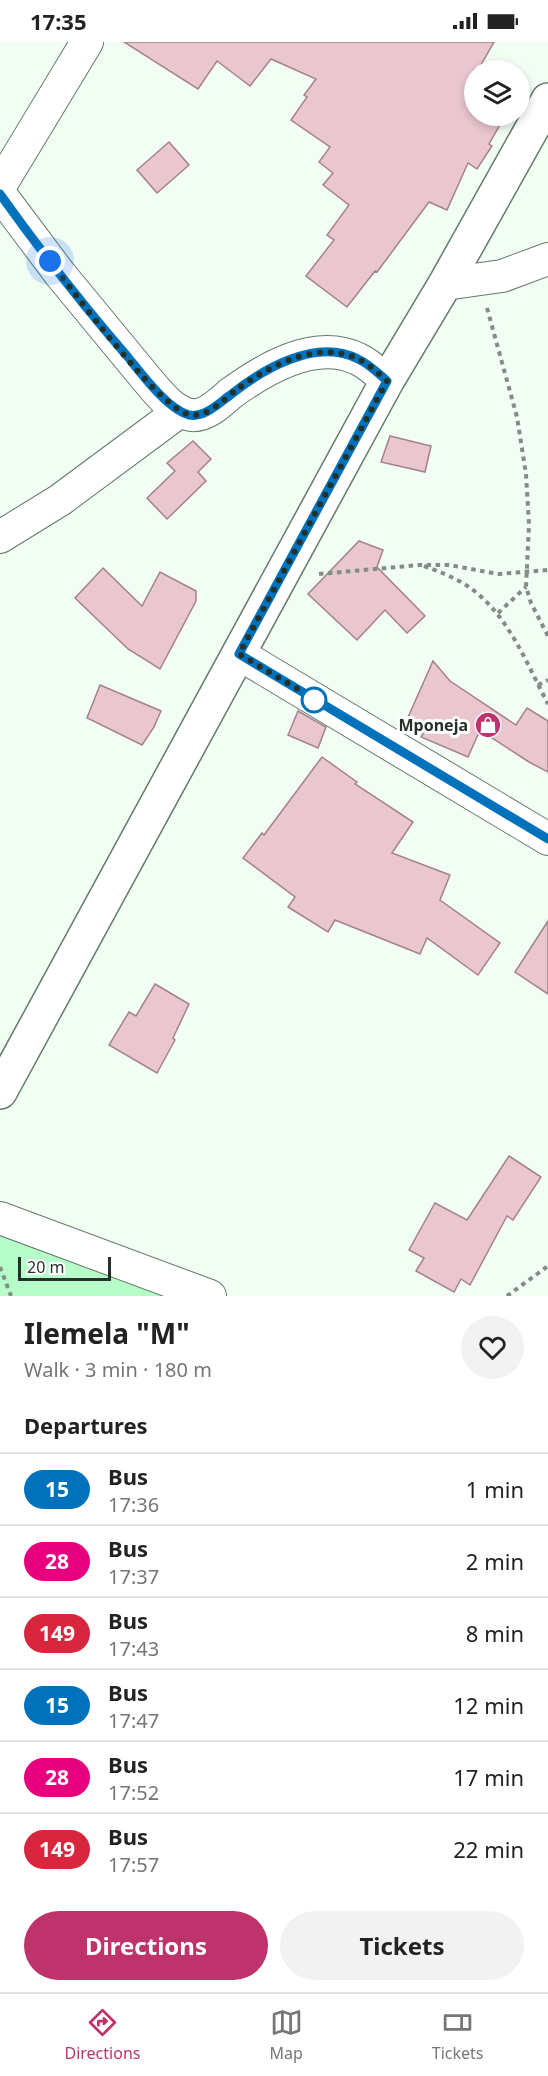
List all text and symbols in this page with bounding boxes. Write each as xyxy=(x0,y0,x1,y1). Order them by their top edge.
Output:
text: 17:35 xyxy=(30,6,87,36)
map controls xyxy=(464,60,530,126)
button: layers xyxy=(464,60,530,126)
your location xyxy=(35,246,65,276)
unlabelled marker xyxy=(301,687,327,713)
shop icon: Mponeja xyxy=(473,710,503,740)
place label: Mponeja xyxy=(398,714,468,736)
scale bar xyxy=(18,1254,111,1282)
text: 20 m xyxy=(27,1256,64,1278)
text: Ilemela "M" xyxy=(24,1314,190,1352)
button: heart xyxy=(461,1316,524,1379)
text: Walk · 3 min · 180 m xyxy=(24,1356,212,1383)
text: Departures xyxy=(24,1410,148,1440)
text: Bus xyxy=(108,1461,148,1491)
text: 1 min xyxy=(466,1474,524,1504)
text: 15 xyxy=(45,1475,69,1503)
text: 17:36 xyxy=(108,1491,159,1518)
text: Bus xyxy=(108,1533,148,1563)
text: 2 min xyxy=(466,1546,524,1576)
text: 28 xyxy=(45,1547,69,1575)
text: 17:37 xyxy=(108,1563,159,1590)
text: Bus xyxy=(108,1605,148,1635)
text: 8 min xyxy=(466,1618,524,1648)
text: 149 xyxy=(39,1619,75,1647)
text: 17:43 xyxy=(108,1635,159,1662)
text: Bus xyxy=(108,1677,148,1707)
text: 12 min xyxy=(453,1690,524,1720)
text: 15 xyxy=(45,1691,69,1719)
text: 17:47 xyxy=(108,1707,159,1734)
text: Bus xyxy=(108,1749,148,1779)
text: 17 min xyxy=(453,1762,524,1792)
text: 28 xyxy=(45,1763,69,1791)
text: 17:52 xyxy=(108,1779,159,1806)
text: Bus xyxy=(108,1821,148,1851)
text: 22 min xyxy=(453,1834,524,1864)
text: 149 xyxy=(39,1835,75,1863)
text: 17:57 xyxy=(108,1851,159,1878)
button: Directions xyxy=(24,1911,268,1980)
button: Tickets xyxy=(280,1911,524,1980)
tab: Directions xyxy=(65,2006,140,2064)
tab: Map xyxy=(269,2006,303,2064)
tab: Tickets xyxy=(432,2006,483,2064)

